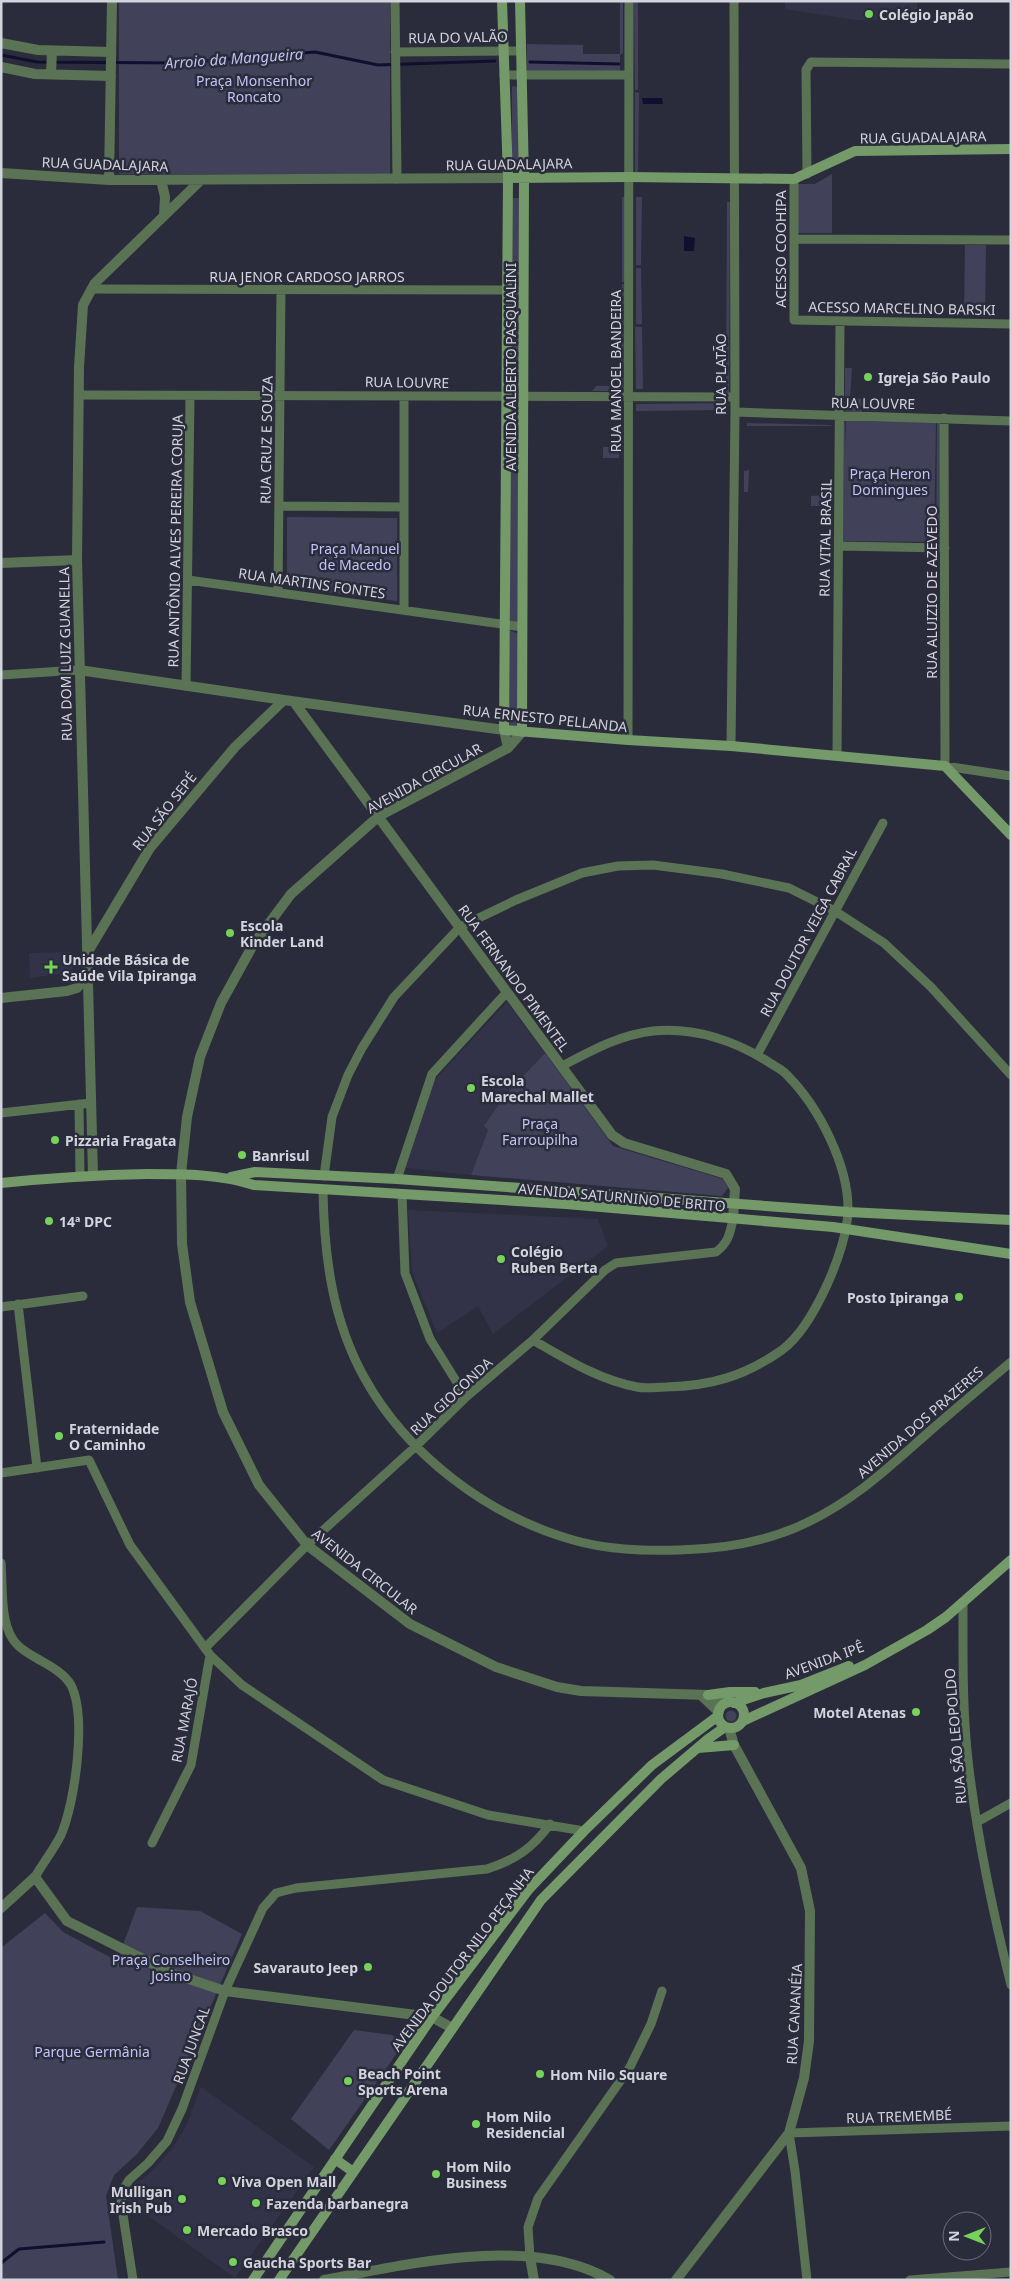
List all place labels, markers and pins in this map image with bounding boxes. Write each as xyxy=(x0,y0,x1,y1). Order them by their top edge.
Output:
place label: Colégio Japão xyxy=(879,5,974,24)
marker: Colégio Japão xyxy=(863,8,875,20)
place label: Igreja São Paulo xyxy=(878,368,991,387)
marker: Igreja São Paulo xyxy=(862,371,874,383)
place label: Escola Kinder Land xyxy=(240,916,324,951)
marker: Escola Kinder Land xyxy=(224,927,236,939)
place label: Unidade Básica de Saúde Vila Ipiranga xyxy=(62,950,197,985)
marker: Unidade Básica de Saúde Vila Ipiranga xyxy=(44,960,58,974)
place label: Escola Marechal Mallet xyxy=(481,1071,594,1106)
marker: Escola Marechal Mallet xyxy=(465,1082,477,1094)
place label: Pizzaria Fragata xyxy=(65,1131,176,1150)
marker: Pizzaria Fragata xyxy=(49,1134,61,1146)
place label: Banrisul xyxy=(252,1146,310,1165)
marker: Banrisul xyxy=(236,1149,248,1161)
place label: 14ª DPC xyxy=(59,1212,112,1231)
marker: 14ª DPC xyxy=(43,1215,55,1227)
place label: Colégio Ruben Berta xyxy=(511,1242,598,1277)
marker: Colégio Ruben Berta xyxy=(495,1253,507,1265)
place label: Posto Ipiranga xyxy=(847,1288,949,1307)
marker: Posto Ipiranga xyxy=(953,1291,965,1303)
place label: Fraternidade O Caminho xyxy=(69,1419,159,1454)
marker: Fraternidade O Caminho xyxy=(53,1430,65,1442)
place label: Motel Atenas xyxy=(813,1703,906,1722)
marker: Motel Atenas xyxy=(910,1706,922,1718)
place label: Savarauto Jeep xyxy=(253,1958,358,1977)
marker: Savarauto Jeep xyxy=(362,1961,374,1973)
place label: Beach Point Sports Arena xyxy=(358,2064,448,2099)
place label: Hom Nilo Square xyxy=(550,2065,667,2084)
marker: Hom Nilo Square xyxy=(534,2068,546,2080)
marker: Beach Point Sports Arena xyxy=(342,2075,354,2087)
place label: Hom Nilo Residencial xyxy=(486,2107,565,2142)
marker: Hom Nilo Residencial xyxy=(470,2118,482,2130)
place label: Hom Nilo Business xyxy=(446,2157,511,2192)
marker: Hom Nilo Business xyxy=(430,2168,442,2180)
place label: Viva Open Mall xyxy=(232,2172,336,2191)
marker: Viva Open Mall xyxy=(216,2175,228,2187)
place label: Mulligan Irish Pub xyxy=(110,2182,172,2217)
marker: Mulligan Irish Pub xyxy=(176,2193,188,2205)
place label: Fazenda barbanegra xyxy=(266,2194,409,2213)
marker: Fazenda barbanegra xyxy=(250,2197,262,2209)
place label: Mercado Brasco xyxy=(197,2221,308,2240)
marker: Mercado Brasco xyxy=(181,2224,193,2236)
place label: Gaucha Sports Bar xyxy=(243,2253,372,2272)
marker: Gaucha Sports Bar xyxy=(227,2256,239,2268)

